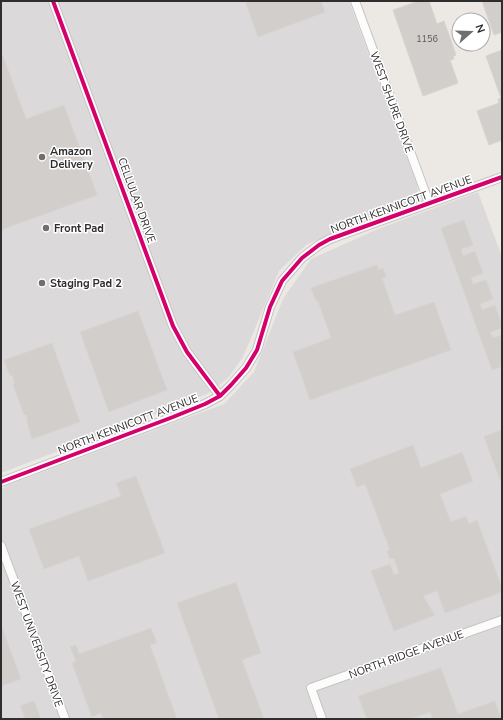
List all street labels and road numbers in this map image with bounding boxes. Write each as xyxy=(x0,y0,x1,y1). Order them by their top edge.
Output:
street label: WEST SHURE DRIVE xyxy=(366,50,417,155)
street label: CELLULAR DRIVE xyxy=(114,155,159,245)
street label: NORTH KENNICOTT AVENUE xyxy=(328,172,474,237)
street label: NORTH KENNICOTT AVENUE xyxy=(56,391,201,458)
street label: WEST UNIVERSITY DRIVE xyxy=(7,579,66,709)
street label: NORTH RIDGE AVENUE xyxy=(347,627,466,682)

